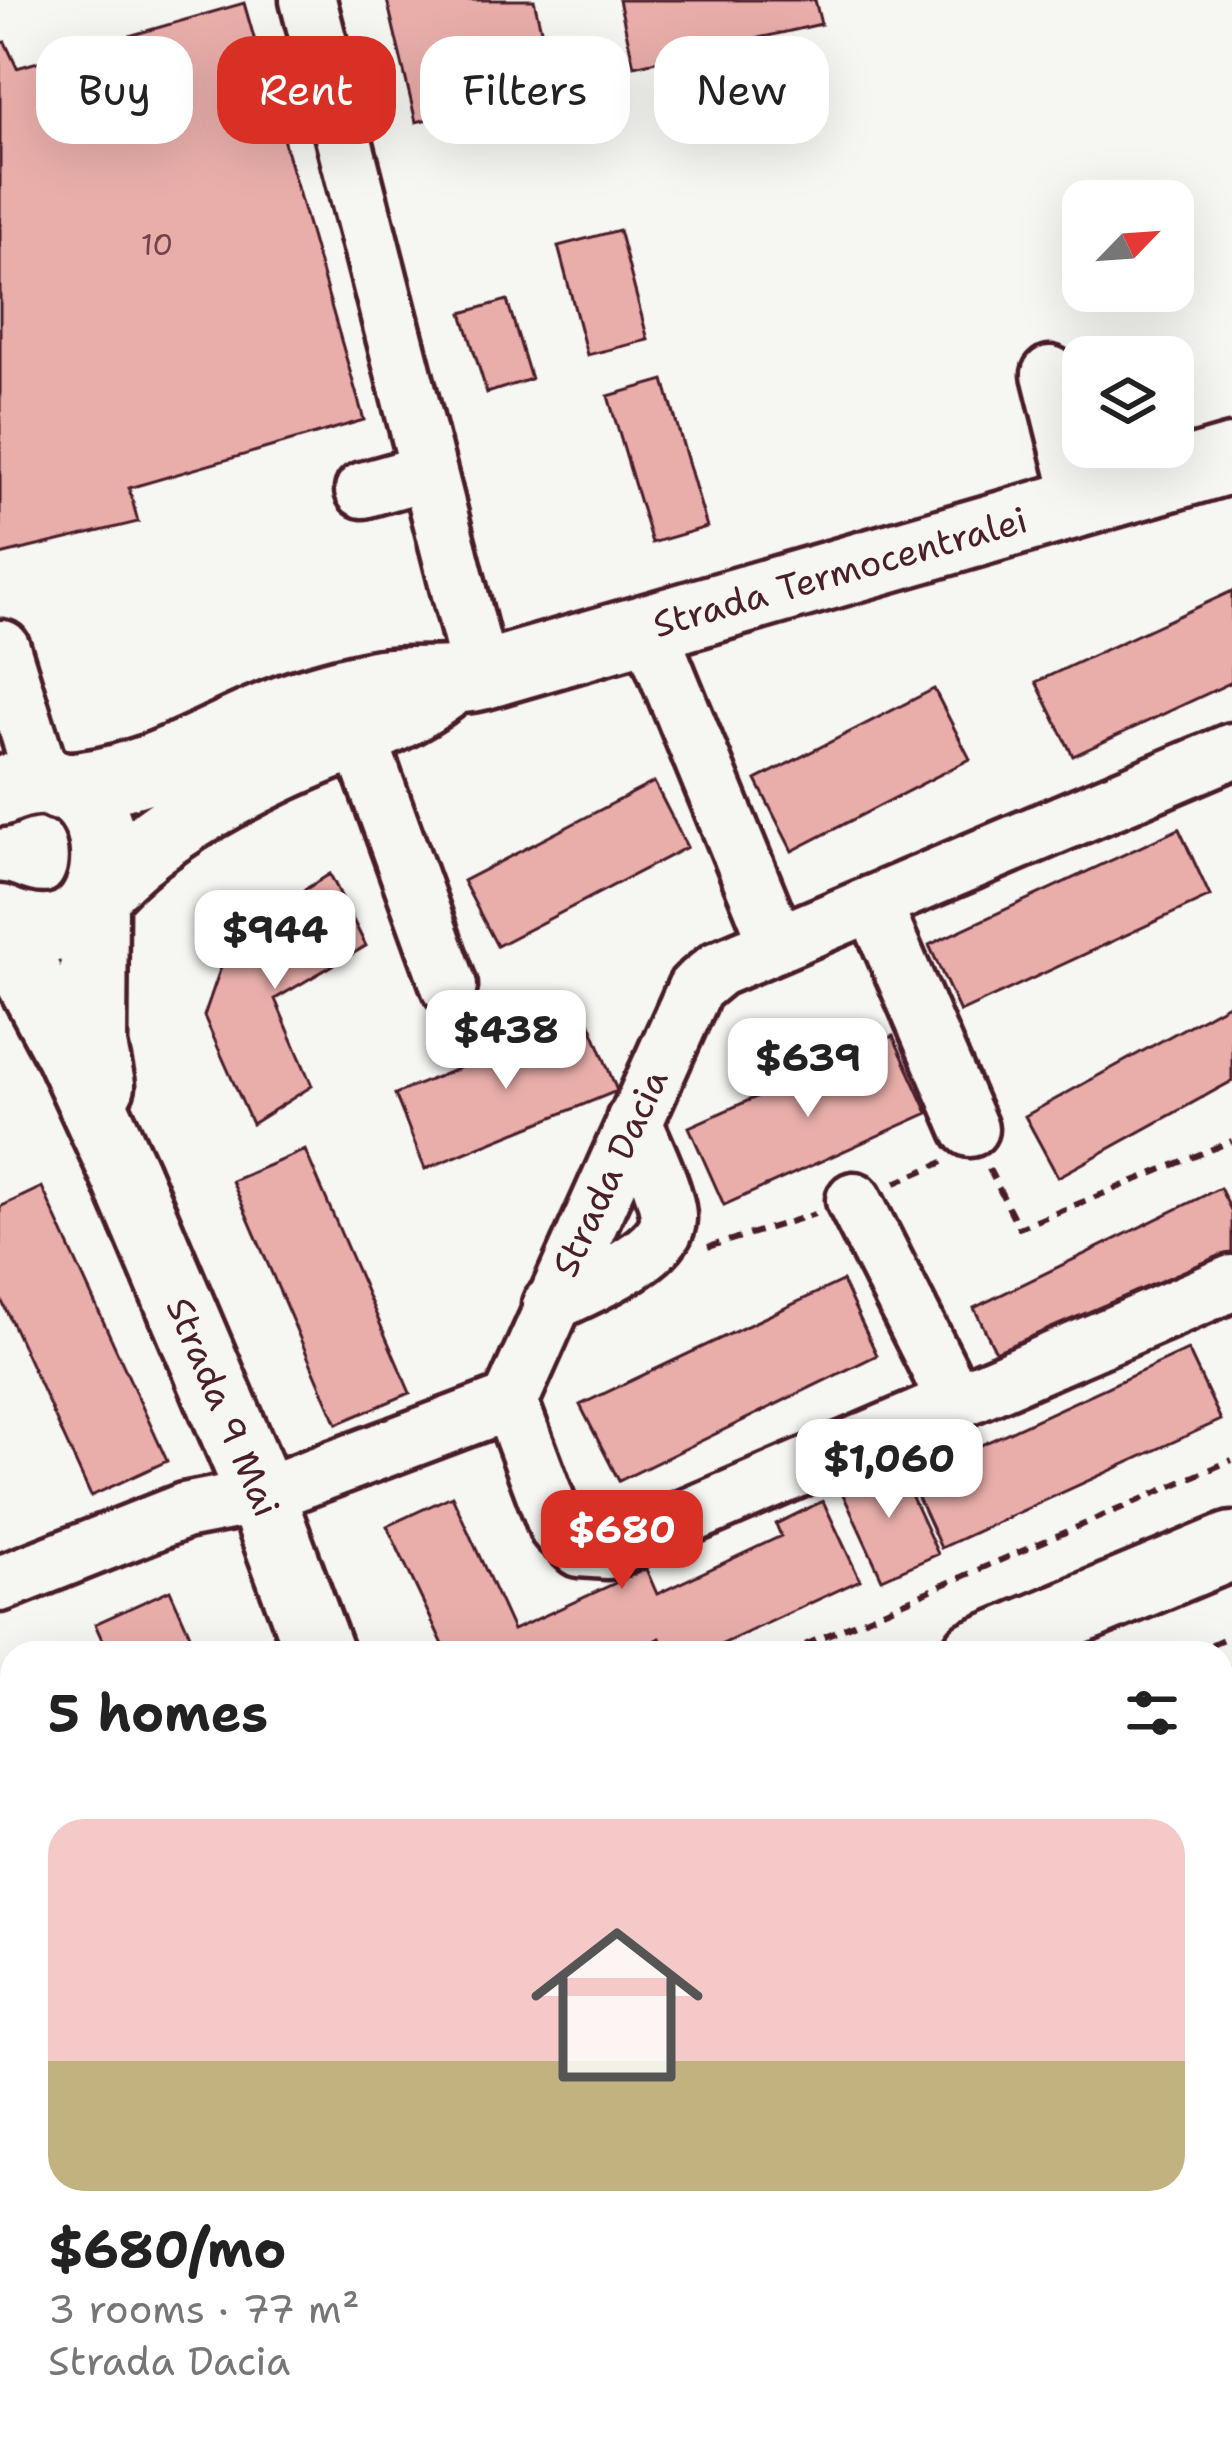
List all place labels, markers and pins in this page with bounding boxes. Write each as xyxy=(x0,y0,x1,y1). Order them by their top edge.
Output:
pin: $944 xyxy=(204,890,346,992)
pin: $438 xyxy=(435,990,577,1092)
pin: $639 xyxy=(737,1018,879,1120)
pin: $1,060 xyxy=(791,1419,987,1521)
pin: $680 xyxy=(551,1490,693,1592)

